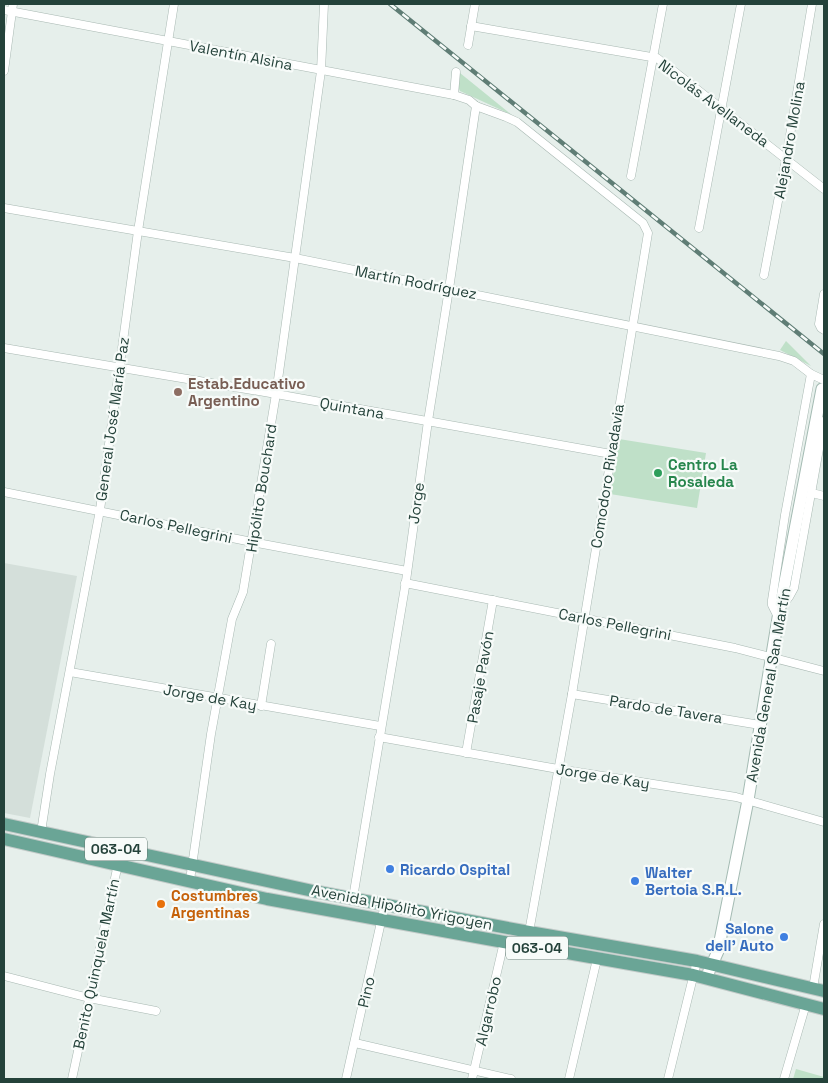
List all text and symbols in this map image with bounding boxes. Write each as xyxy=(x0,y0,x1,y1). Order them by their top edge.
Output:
street label: Valentín Alsina xyxy=(188,36,295,74)
street label: Nicolás Avellaneda xyxy=(655,55,773,151)
street label: Alejandro Molina xyxy=(769,79,809,200)
street label: Martín Rodríguez xyxy=(353,261,479,303)
street label: General José María Paz xyxy=(91,336,133,502)
place label: Estab.Educativo Argentino xyxy=(188,374,306,410)
marker: Estab.Educativo Argentino xyxy=(172,386,184,398)
street label: Quintana xyxy=(318,393,386,423)
street label: Comodoro Rivadavia xyxy=(586,402,628,550)
street label: Hipólito Bouchard xyxy=(241,422,281,554)
place label: Centro La Rosaleda xyxy=(668,455,738,491)
marker: Centro La Rosaleda xyxy=(652,467,664,479)
street label: Jorge xyxy=(404,481,428,525)
street label: Carlos Pellegrini xyxy=(118,505,234,547)
street label: Avenida General San Martín xyxy=(742,586,794,784)
street label: Carlos Pellegrini xyxy=(557,604,673,644)
street label: Pasaje Pavón xyxy=(463,629,497,725)
street label: Jorge de Kay xyxy=(162,679,258,715)
street label: Pardo de Tavera xyxy=(608,691,724,727)
street label: Jorge de Kay xyxy=(555,759,651,793)
road number: 063-04 xyxy=(85,838,147,861)
place label: Ricardo Ospital xyxy=(400,860,510,879)
marker: Ricardo Ospital xyxy=(384,863,396,875)
place label: Walter Bertoia S.R.L. xyxy=(645,863,742,899)
marker: Walter Bertoia S.R.L. xyxy=(629,875,641,887)
street label: Benito Quinquela Martín xyxy=(69,877,123,1051)
street label: Avenida Hipólito Yrigoyen xyxy=(310,880,494,934)
place label: Costumbres Argentinas xyxy=(171,886,258,922)
marker: Costumbres Argentinas xyxy=(155,898,167,910)
place label: Salone dell' Auto xyxy=(705,919,774,955)
marker: Salone dell' Auto xyxy=(778,931,790,943)
road number: 063-04 xyxy=(506,936,568,960)
street label: Algarrobo xyxy=(471,974,505,1048)
street label: Pino xyxy=(353,975,379,1009)

